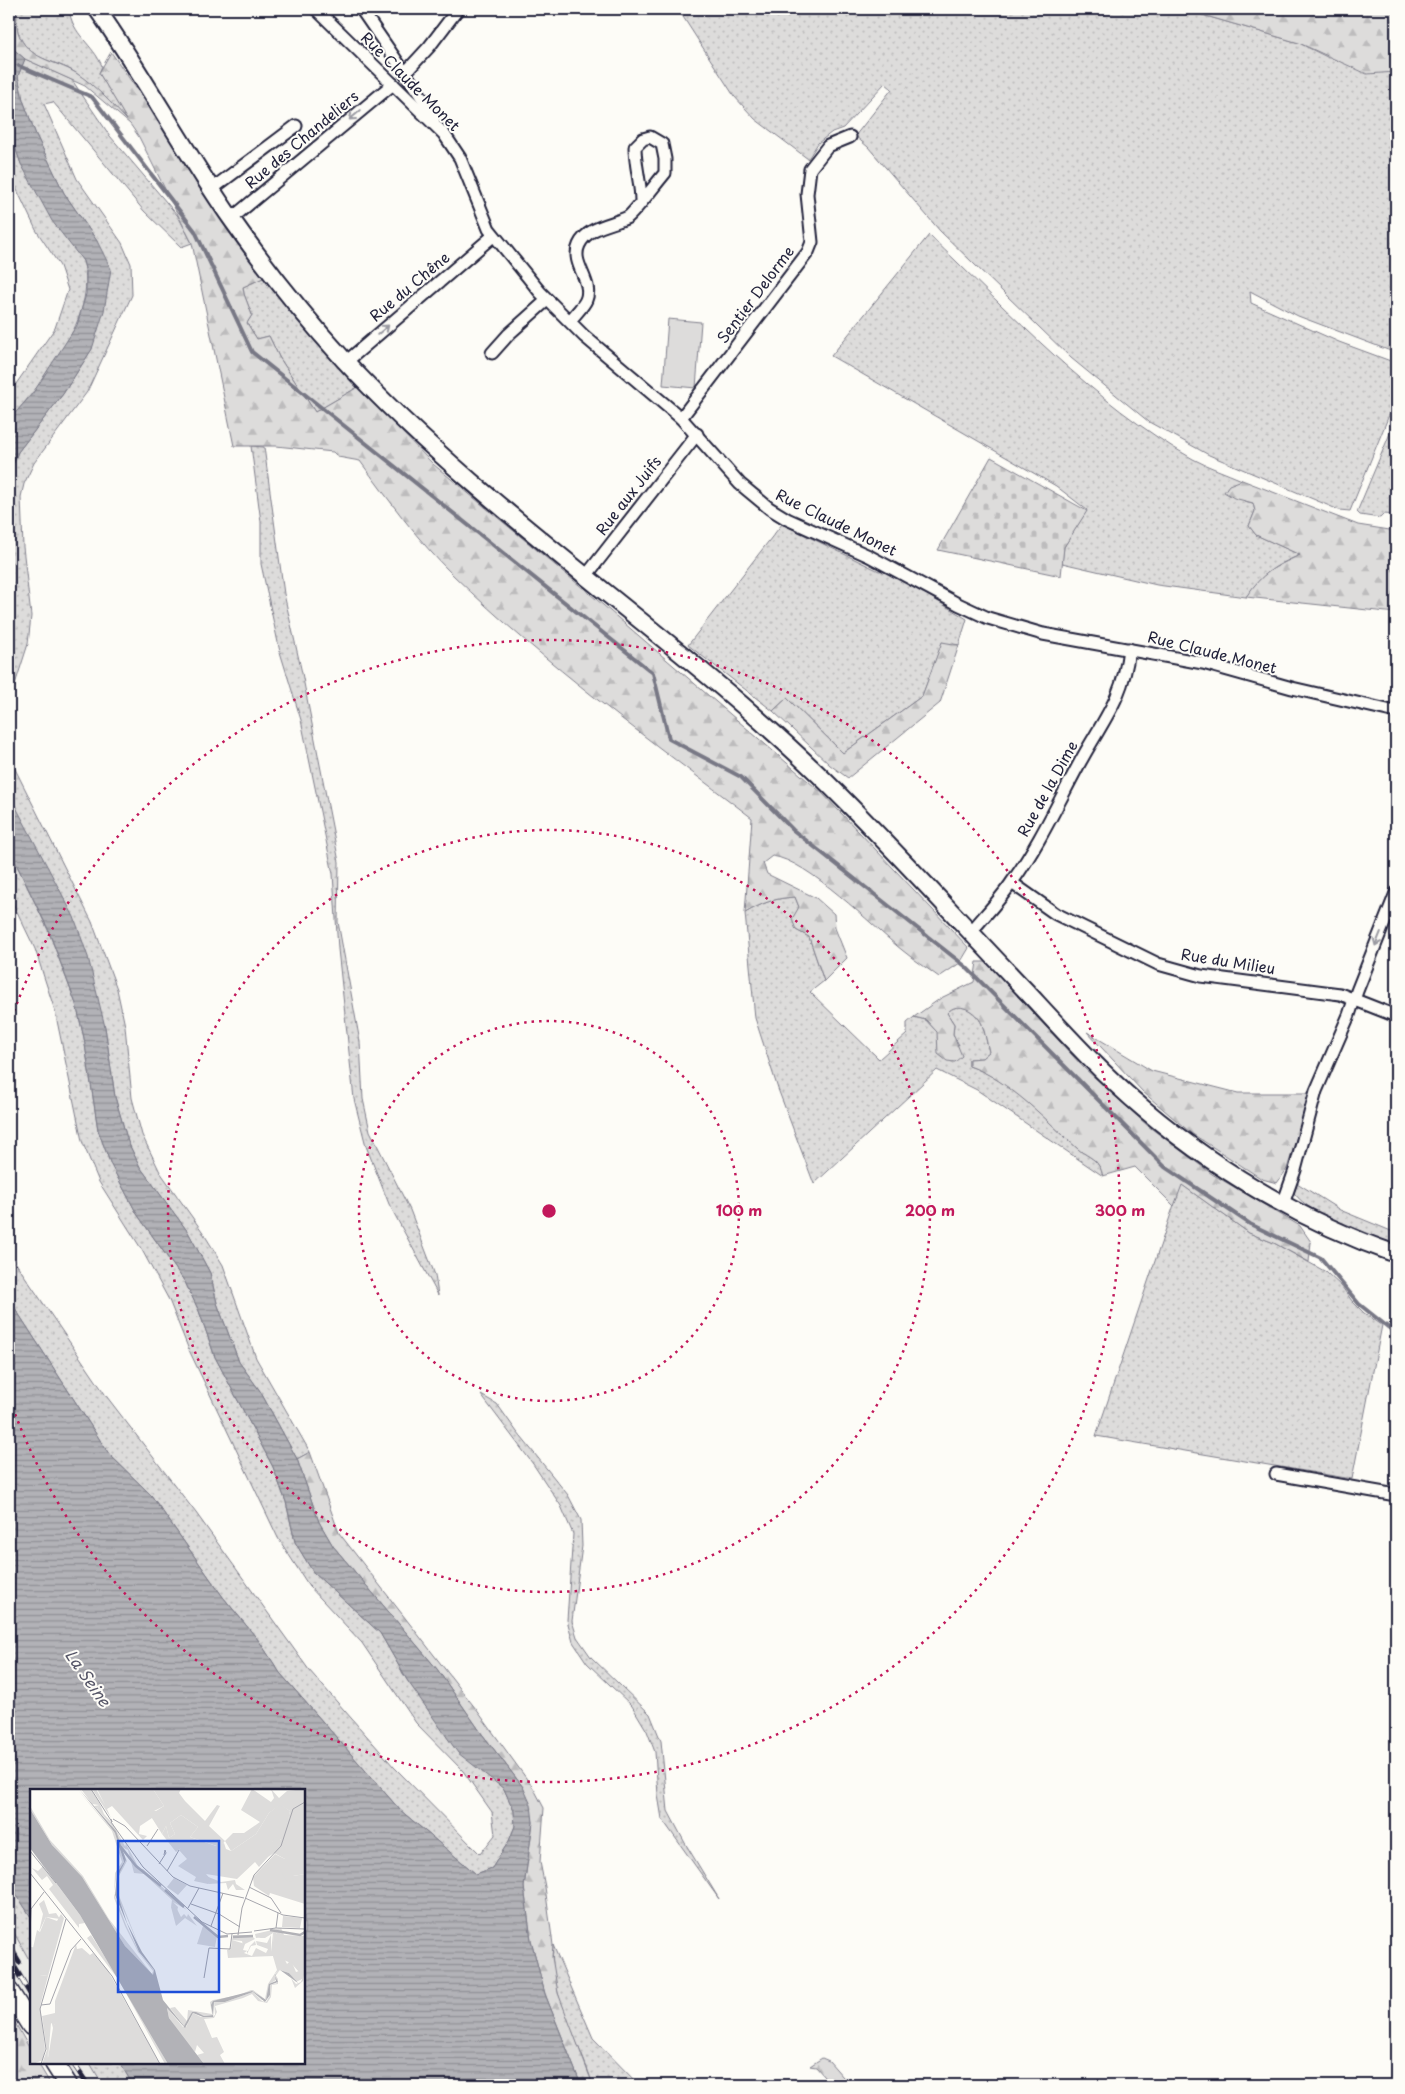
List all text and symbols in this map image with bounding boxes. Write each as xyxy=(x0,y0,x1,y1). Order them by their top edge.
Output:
street label: Rue Claude Monet xyxy=(356,26,466,136)
street label: Rue des Chandeliers xyxy=(239,84,363,193)
one-way arrow xyxy=(349,109,362,121)
street label: Sentier Delorme xyxy=(711,241,799,348)
street label: Rue du Chêne xyxy=(364,245,454,326)
one-way arrow xyxy=(376,325,389,336)
street label: Rue aux Juifs xyxy=(590,450,666,540)
street label: Rue Claude Monet xyxy=(772,482,901,561)
street label: Rue Claude Monet xyxy=(1145,624,1279,679)
street label: Rue de la Dime xyxy=(1011,736,1083,841)
one-way arrow xyxy=(1373,931,1382,946)
street label: Rue du Milieu xyxy=(1180,942,1277,979)
text: 100 m xyxy=(716,1198,762,1221)
text: 200 m xyxy=(905,1198,955,1221)
text: 300 m xyxy=(1095,1198,1145,1221)
centre of rings xyxy=(540,1202,558,1220)
water label: La Seine xyxy=(60,1644,118,1712)
inset map xyxy=(30,1789,305,2064)

